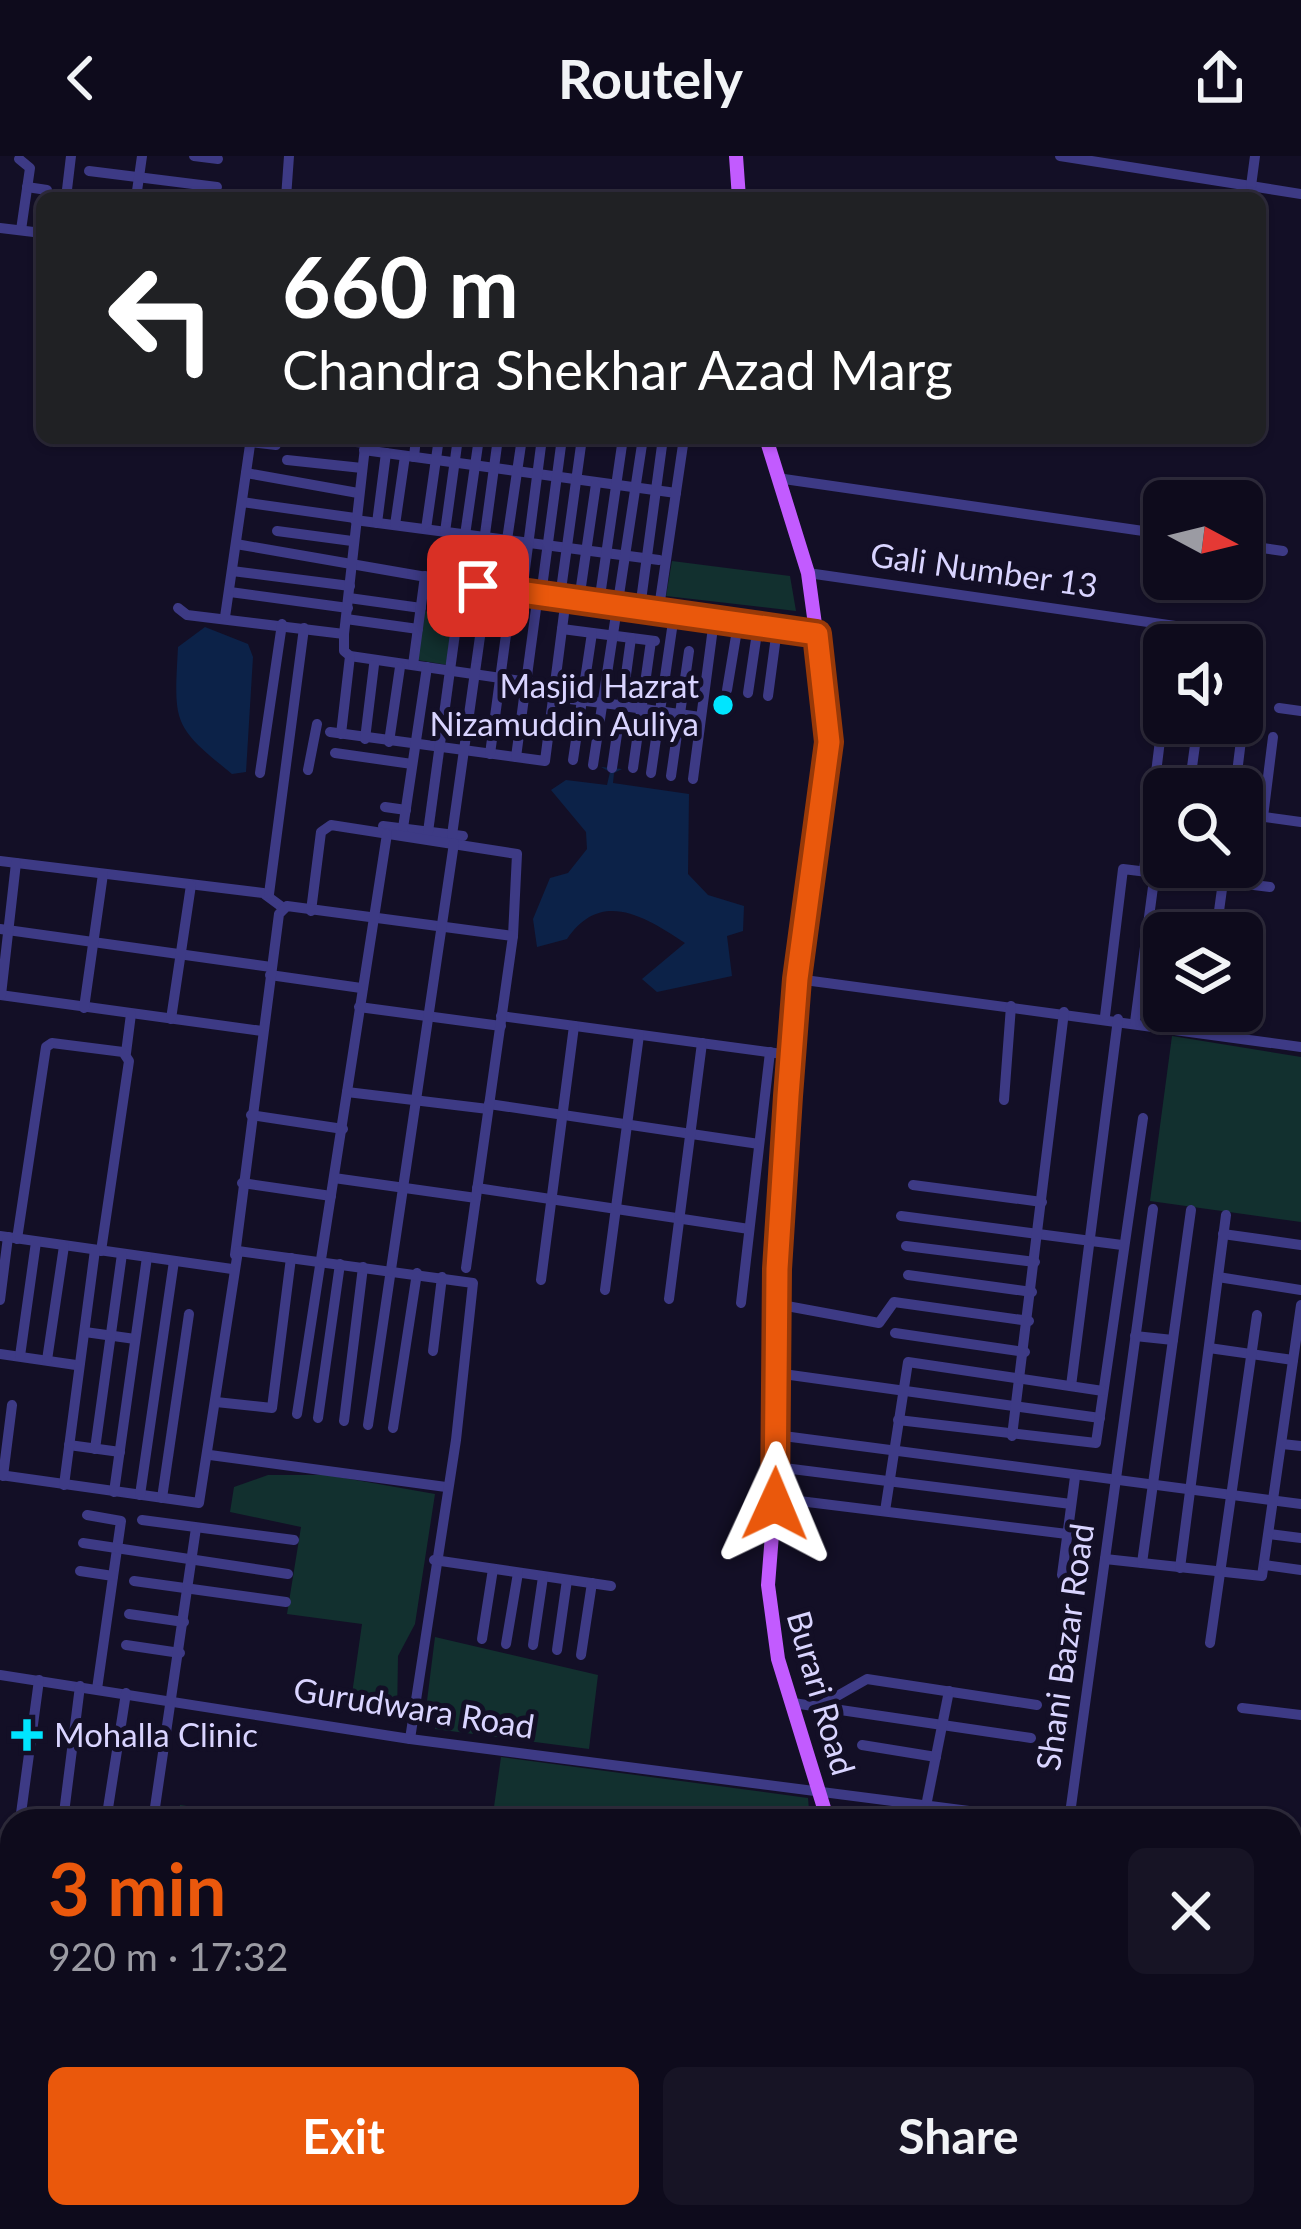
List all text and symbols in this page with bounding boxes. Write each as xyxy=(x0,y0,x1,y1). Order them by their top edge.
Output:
icon: back xyxy=(48,45,114,111)
icon: share xyxy=(1187,45,1253,111)
text: Routely xyxy=(558,46,743,111)
text: 660 m xyxy=(282,235,519,336)
icon: left xyxy=(84,240,240,396)
text: Chandra Shekhar Azad Marg xyxy=(282,337,953,402)
north arrow xyxy=(1143,480,1263,600)
map controls xyxy=(1143,480,1263,1032)
street label: Gali Number 13 xyxy=(868,533,1100,605)
pin xyxy=(427,535,529,637)
icon: arrive xyxy=(445,553,511,619)
button: sound xyxy=(1143,624,1263,744)
place label: Masjid Hazrat Nizamuddin Auliya xyxy=(430,665,699,743)
marker: Masjid Hazrat Nizamuddin Auliya xyxy=(710,692,736,718)
button: search xyxy=(1143,768,1263,888)
button: layers xyxy=(1143,912,1263,1032)
position arrow xyxy=(712,1441,838,1567)
street label: Shani Bazar Road xyxy=(1027,1521,1101,1773)
street label: Burari Road xyxy=(779,1606,864,1780)
street label: Gurudwara Road xyxy=(291,1668,537,1746)
place label: Mohalla Clinic xyxy=(54,1714,258,1754)
marker: Mohalla Clinic xyxy=(11,1719,43,1751)
text: 3 min xyxy=(48,1845,226,1931)
button: close xyxy=(1128,1848,1254,1974)
text: 920 m · 17:32 xyxy=(48,1933,288,1979)
button: Exit xyxy=(48,2067,639,2205)
button: Share xyxy=(663,2067,1254,2205)

